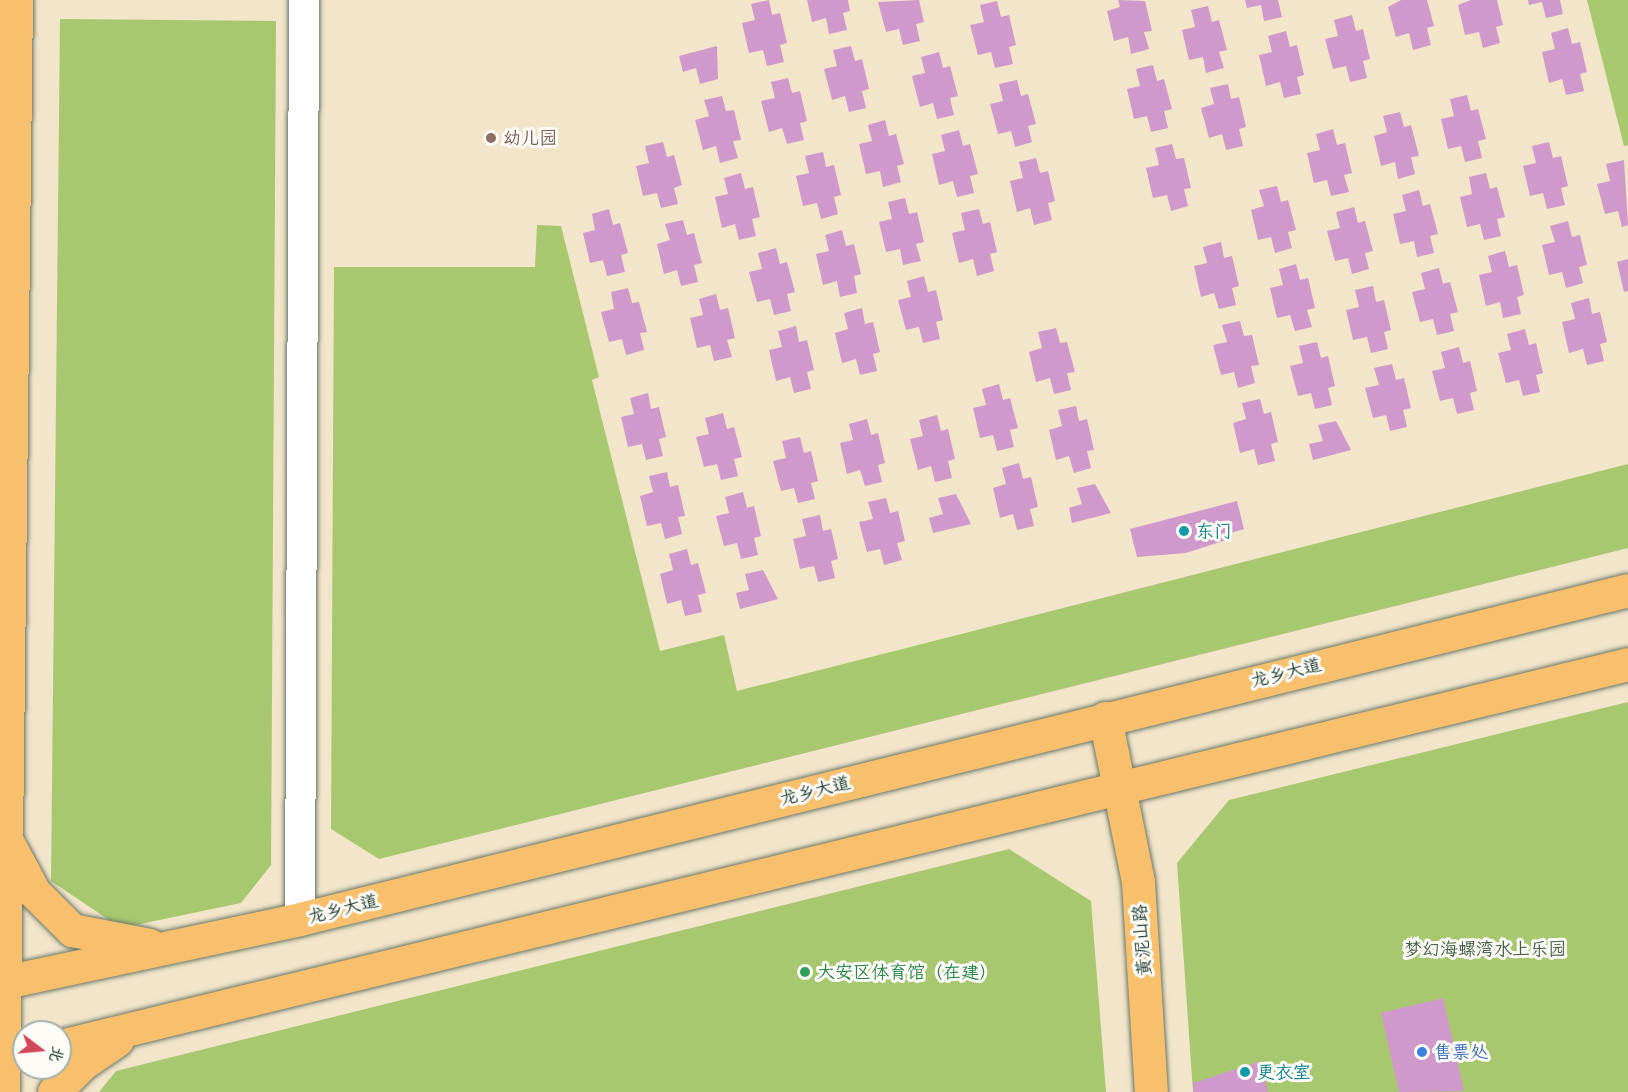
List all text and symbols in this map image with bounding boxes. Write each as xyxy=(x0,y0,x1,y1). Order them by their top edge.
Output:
place label: 幼儿园 xyxy=(503,127,557,149)
marker: 幼儿园 xyxy=(484,131,498,145)
place label: 东门 xyxy=(1196,520,1232,542)
marker: 东门 xyxy=(1177,524,1191,538)
street label: 龙乡大道 xyxy=(1248,654,1324,692)
street label: 龙乡大道 xyxy=(777,772,853,810)
street label: 龙乡大道 xyxy=(305,890,381,928)
street label: 黄泥山路 xyxy=(1129,903,1155,977)
park label: 梦幻海螺湾水上乐园 xyxy=(1404,938,1566,960)
place label: 大安区体育馆（在建） xyxy=(817,961,997,983)
marker: 大安区体育馆（在建） xyxy=(798,965,812,979)
north arrow xyxy=(12,1020,72,1080)
place label: 售票处 xyxy=(1434,1041,1488,1063)
text: 北 xyxy=(46,1044,69,1065)
marker: 售票处 xyxy=(1415,1045,1429,1059)
place label: 更衣室 xyxy=(1257,1061,1311,1083)
marker: 更衣室 xyxy=(1238,1065,1252,1079)

